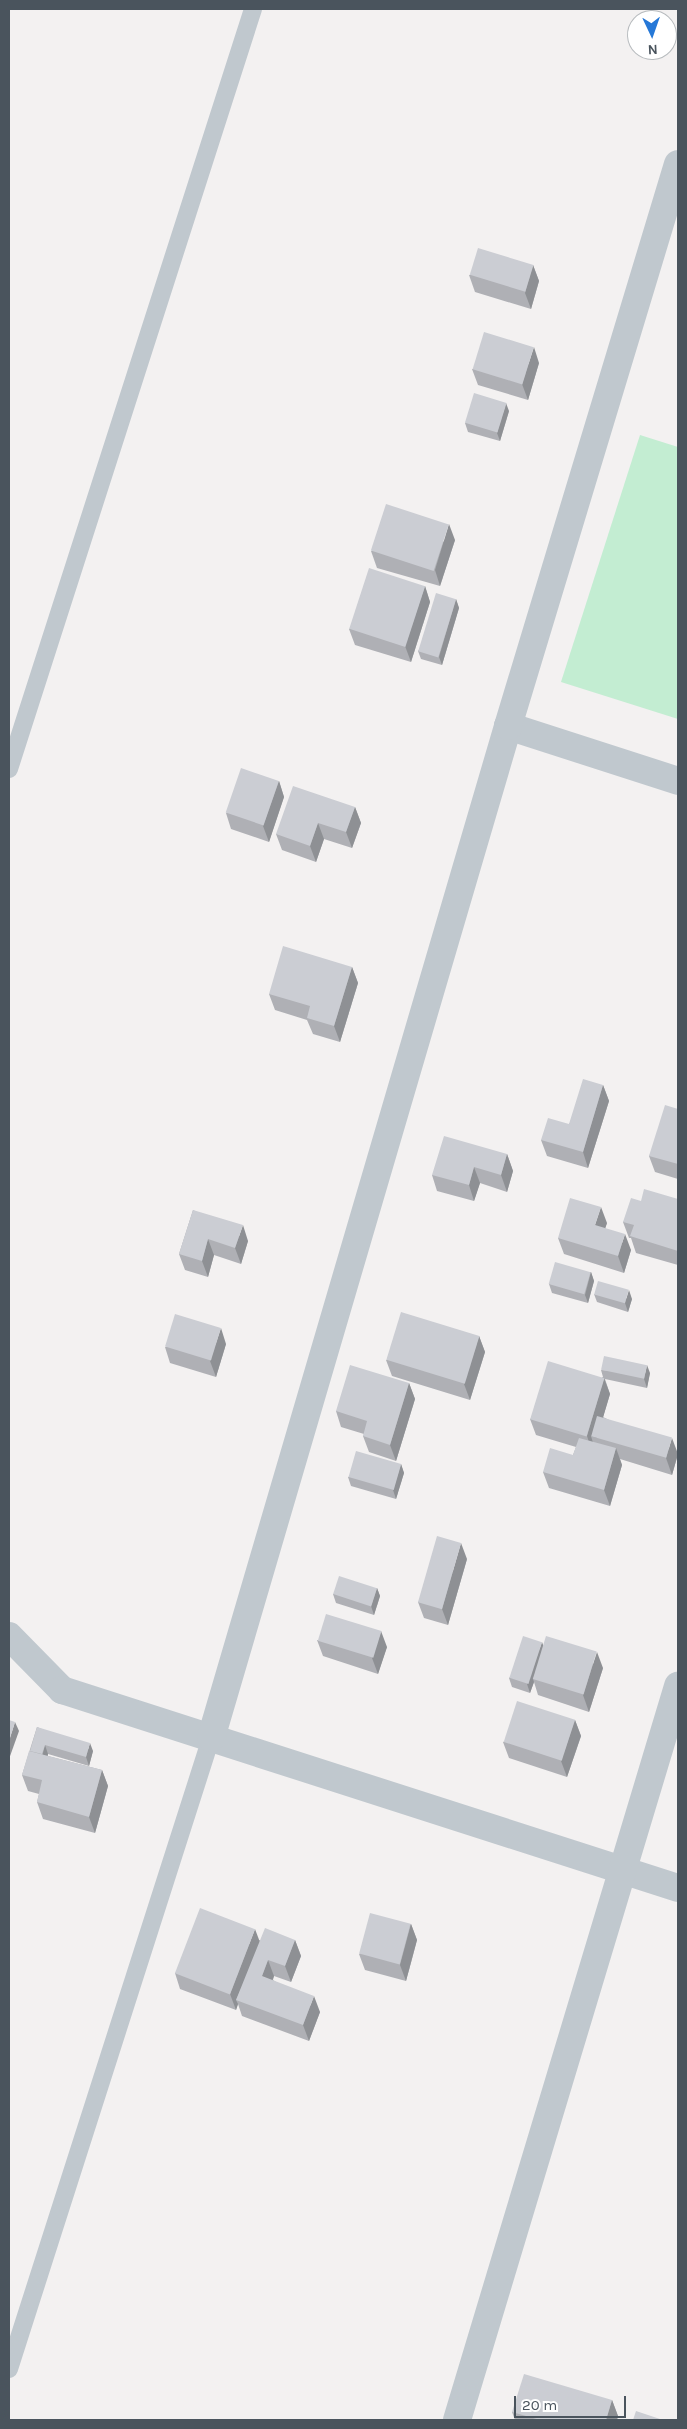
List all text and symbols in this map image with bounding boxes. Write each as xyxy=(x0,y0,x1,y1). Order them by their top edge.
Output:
north arrow xyxy=(627,10,677,60)
text: N xyxy=(647,41,658,58)
scale bar xyxy=(517,2386,630,2418)
text: 20 m xyxy=(522,2396,557,2414)

